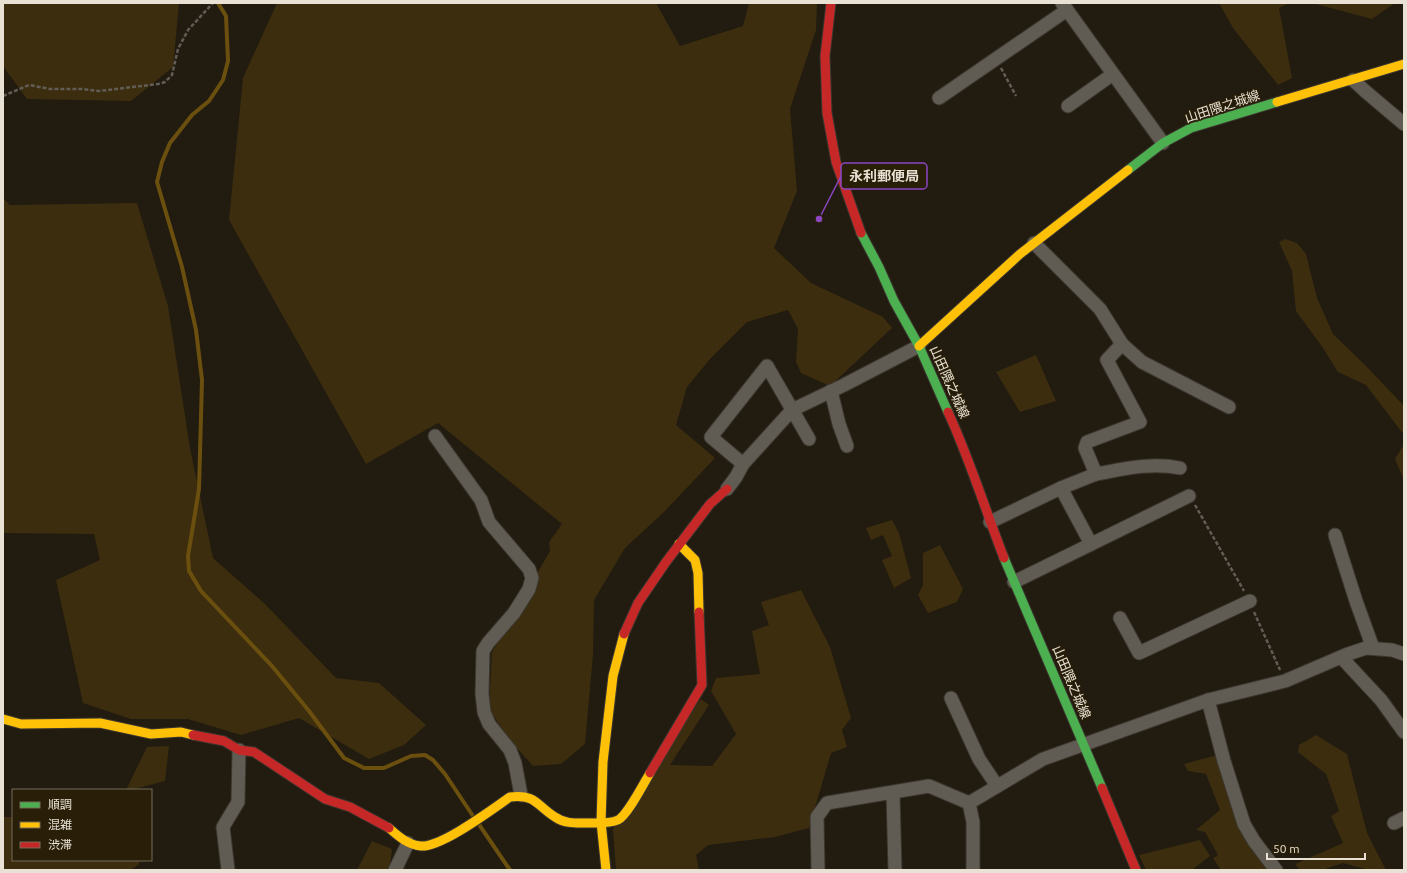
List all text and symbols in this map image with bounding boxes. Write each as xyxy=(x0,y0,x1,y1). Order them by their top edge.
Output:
street label: 山田隈之城線 xyxy=(1183,87,1261,125)
callout: 永利郵便局 xyxy=(841,163,927,189)
text: 永利郵便局 xyxy=(849,168,919,184)
street label: 山田隈之城線 xyxy=(928,344,972,420)
street label: 山田隈之城線 xyxy=(1050,643,1094,721)
legend xyxy=(12,789,152,861)
text: 順調 xyxy=(48,798,72,811)
text: 混雑 xyxy=(48,818,72,831)
scale bar xyxy=(1267,835,1365,861)
text: 渋滞 xyxy=(48,838,72,851)
text: 50 m xyxy=(1273,842,1300,855)

